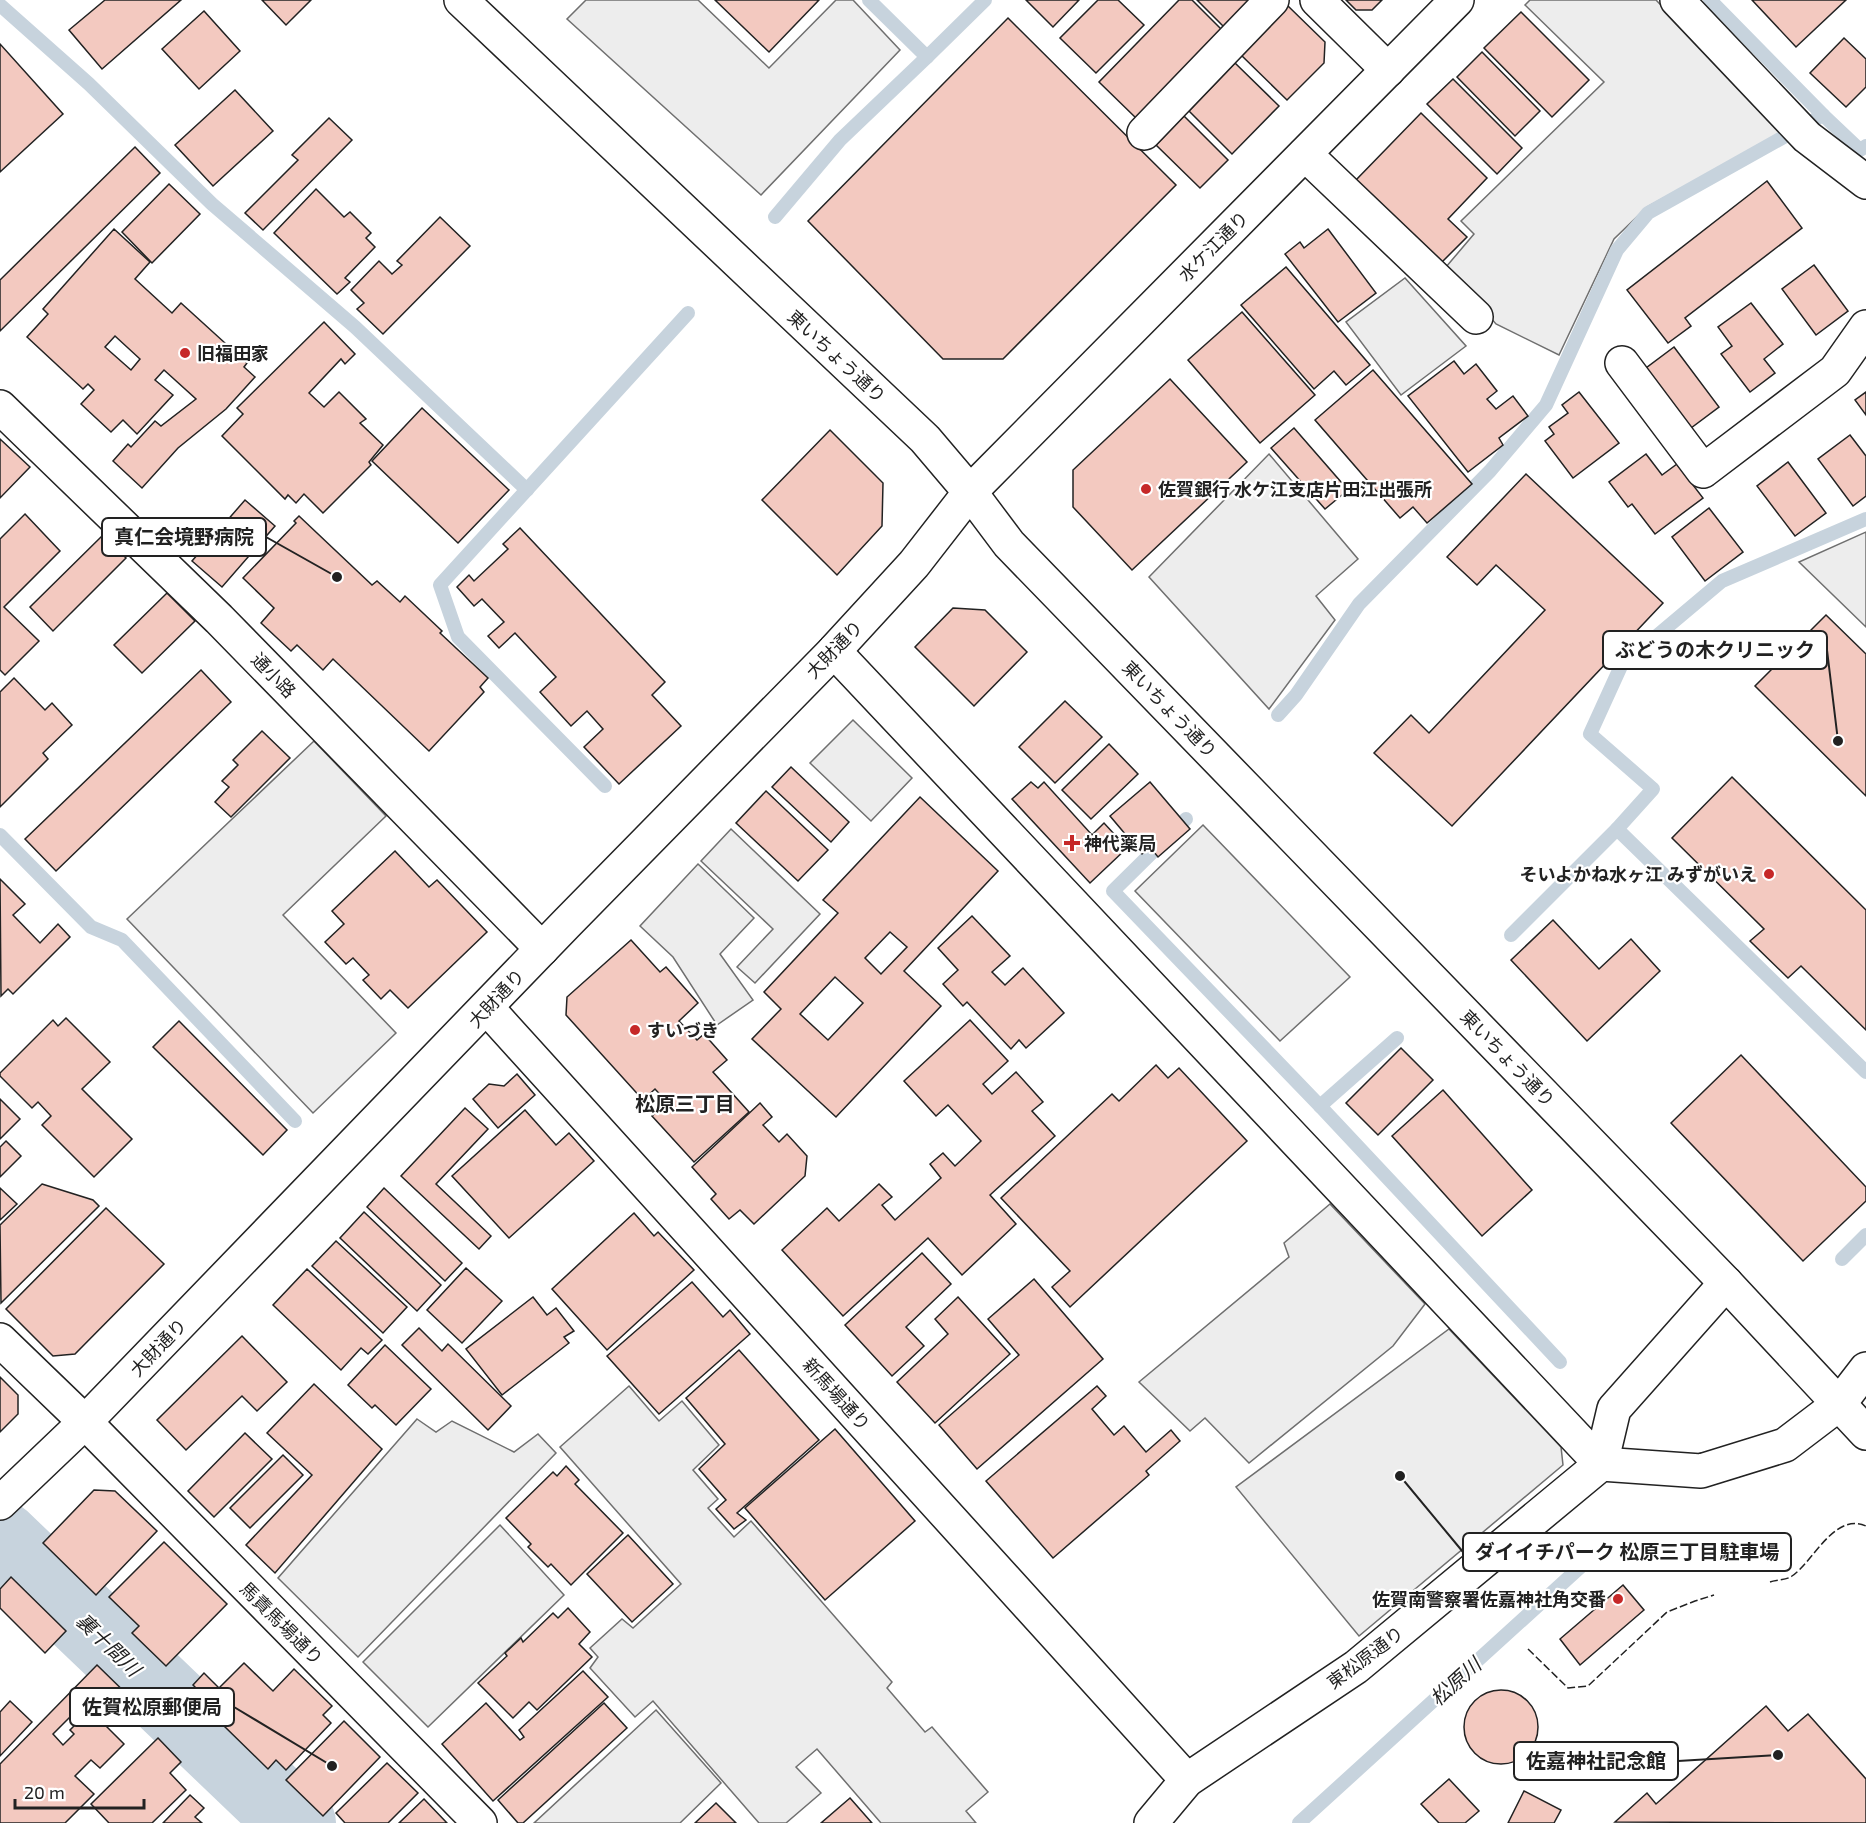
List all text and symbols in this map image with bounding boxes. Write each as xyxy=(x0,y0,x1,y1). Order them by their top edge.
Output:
street label: 水ケ江通り xyxy=(1173,206,1253,286)
street label: 東いちょう通り xyxy=(783,305,891,407)
place label: 旧福田家 xyxy=(197,342,269,364)
marker: 旧福田家 xyxy=(178,346,192,360)
place label: 佐賀銀行 水ケ江支店片田江出張所 xyxy=(1158,478,1432,500)
marker: 佐賀銀行 水ケ江支店片田江出張所 xyxy=(1139,482,1153,496)
callout: 真仁会境野病院 xyxy=(102,518,266,556)
text: 真仁会境野病院 xyxy=(114,524,254,548)
street label: 大財通り xyxy=(801,615,867,683)
callout: ぶどうの木クリニック xyxy=(1603,631,1827,669)
text: ぶどうの木クリニック xyxy=(1615,637,1815,661)
street label: 通小路 xyxy=(247,648,301,702)
street label: 東いちょう通り xyxy=(1118,656,1222,762)
place label: 神代薬局 xyxy=(1084,832,1156,854)
marker: 神代薬局 xyxy=(1065,836,1079,850)
place label: そいよかね水ヶ江 みずがいえ xyxy=(1519,863,1757,885)
marker: そいよかね水ヶ江 みずがいえ xyxy=(1762,867,1776,881)
street label: 大財通り xyxy=(463,964,529,1032)
street label: 東いちょう通り xyxy=(1456,1005,1560,1111)
place label: すいづき xyxy=(647,1019,719,1041)
marker: すいづき xyxy=(628,1023,642,1037)
district label: 松原三丁目 xyxy=(635,1091,735,1115)
street label: 大財通り xyxy=(125,1313,191,1381)
street label: 新馬場通り xyxy=(799,1353,875,1435)
callout: ダイイチパーク 松原三丁目駐車場 xyxy=(1463,1533,1791,1571)
text: ダイイチパーク 松原三丁目駐車場 xyxy=(1475,1539,1779,1563)
street label: 馬責馬場通り xyxy=(236,1577,328,1669)
place label: 佐賀南警察署佐嘉神社角交番 xyxy=(1372,1588,1606,1610)
marker: 佐賀南警察署佐嘉神社角交番 xyxy=(1611,1592,1625,1606)
water label: 裏十間川 xyxy=(72,1608,148,1682)
street label: 東松原通り xyxy=(1322,1621,1408,1693)
water label: 松原川 xyxy=(1425,1651,1487,1710)
callout: 佐賀松原郵便局 xyxy=(70,1688,234,1726)
text: 佐賀松原郵便局 xyxy=(82,1694,222,1718)
callout: 佐嘉神社記念館 xyxy=(1514,1742,1678,1780)
text: 佐嘉神社記念館 xyxy=(1526,1748,1666,1772)
scale bar xyxy=(15,1772,144,1810)
text: 20 m xyxy=(24,1781,65,1803)

